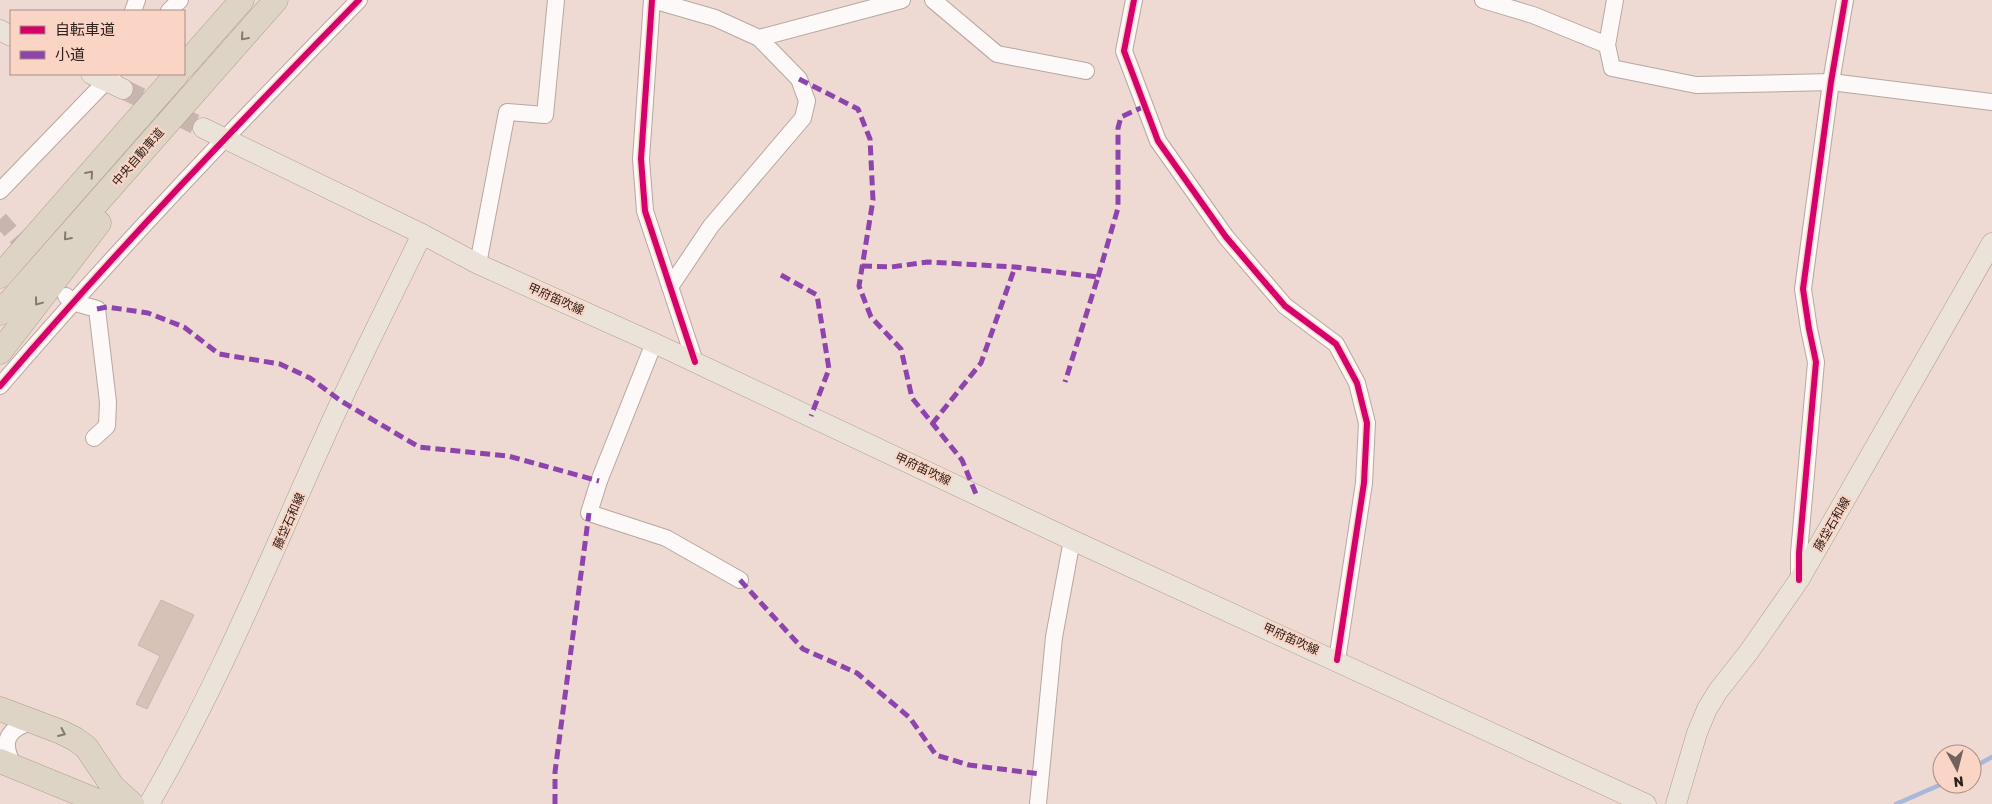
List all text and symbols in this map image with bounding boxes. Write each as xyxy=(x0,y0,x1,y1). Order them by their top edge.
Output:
legend xyxy=(10,10,185,75)
text: 自転車道 xyxy=(55,21,115,39)
one-way arrow xyxy=(241,31,250,40)
text: 小道 xyxy=(55,46,85,64)
street label: 中央自動車道 xyxy=(109,125,167,189)
one-way arrow xyxy=(84,170,93,179)
one-way arrow xyxy=(64,232,73,241)
street label: 甲府笛吹線 xyxy=(526,280,586,318)
one-way arrow xyxy=(36,296,44,305)
street label: 甲府笛吹線 xyxy=(893,450,953,488)
street label: 藤垈石和線 xyxy=(270,491,308,551)
street label: 藤垈石和線 xyxy=(1811,495,1853,553)
street label: 甲府笛吹線 xyxy=(1261,620,1321,658)
one-way arrow xyxy=(57,726,66,737)
north arrow xyxy=(1932,744,1982,794)
text: N xyxy=(1952,772,1965,790)

